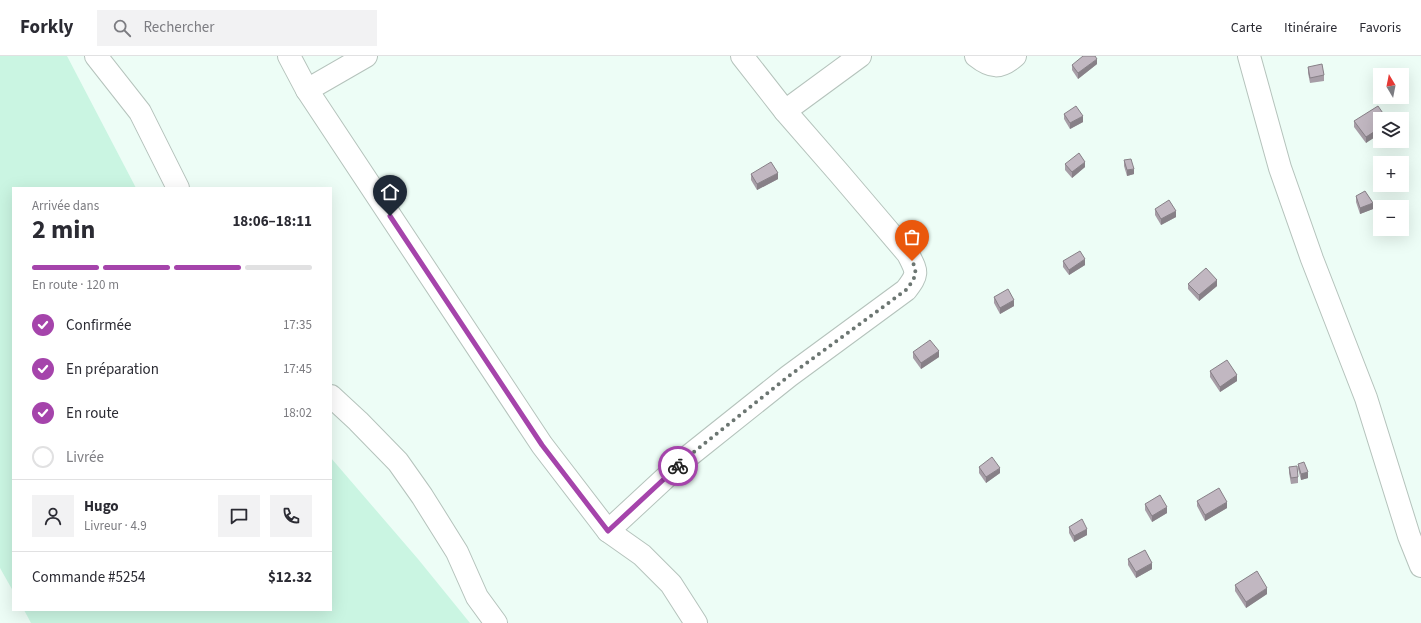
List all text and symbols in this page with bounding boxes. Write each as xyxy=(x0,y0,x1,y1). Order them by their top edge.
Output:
search box xyxy=(97,10,377,46)
text: Forkly xyxy=(20,14,73,41)
icon: search xyxy=(111,17,133,39)
text: Rechercher xyxy=(143,17,214,38)
text: Carte xyxy=(1231,18,1262,38)
text: Itinéraire xyxy=(1284,18,1337,38)
text: Favoris xyxy=(1359,18,1401,38)
north arrow xyxy=(1373,68,1409,104)
map controls xyxy=(1373,68,1409,236)
button: layers xyxy=(1373,112,1409,148)
button: + xyxy=(1373,156,1409,192)
pin xyxy=(373,175,407,216)
icon: home xyxy=(379,181,401,203)
text: Arrivée dans xyxy=(32,197,99,215)
button: − xyxy=(1373,200,1409,236)
text: 2 min xyxy=(32,211,95,248)
text: 18:06–18:11 xyxy=(232,211,312,232)
pin xyxy=(895,220,929,261)
icon: bag xyxy=(901,226,923,248)
text: En route · 120 m xyxy=(32,276,119,294)
icon: check xyxy=(32,314,54,336)
text: Confirmée xyxy=(66,315,132,336)
text: 17:35 xyxy=(283,316,312,334)
icon: check xyxy=(32,358,54,380)
text: En préparation xyxy=(66,359,159,380)
text: 17:45 xyxy=(283,360,312,378)
icon: check xyxy=(32,402,54,424)
text: En route xyxy=(66,403,119,424)
text: 18:02 xyxy=(283,404,312,422)
courier xyxy=(658,446,698,486)
text: Livrée xyxy=(66,447,104,468)
icon: bike xyxy=(667,455,689,477)
button: person xyxy=(32,495,74,537)
button: chat xyxy=(218,495,260,537)
button: phone xyxy=(270,495,312,537)
text: Hugo xyxy=(84,496,119,517)
text: Livreur · 4.9 xyxy=(84,517,147,535)
text: Commande #5254 xyxy=(32,567,145,588)
text: $12.32 xyxy=(268,567,312,588)

